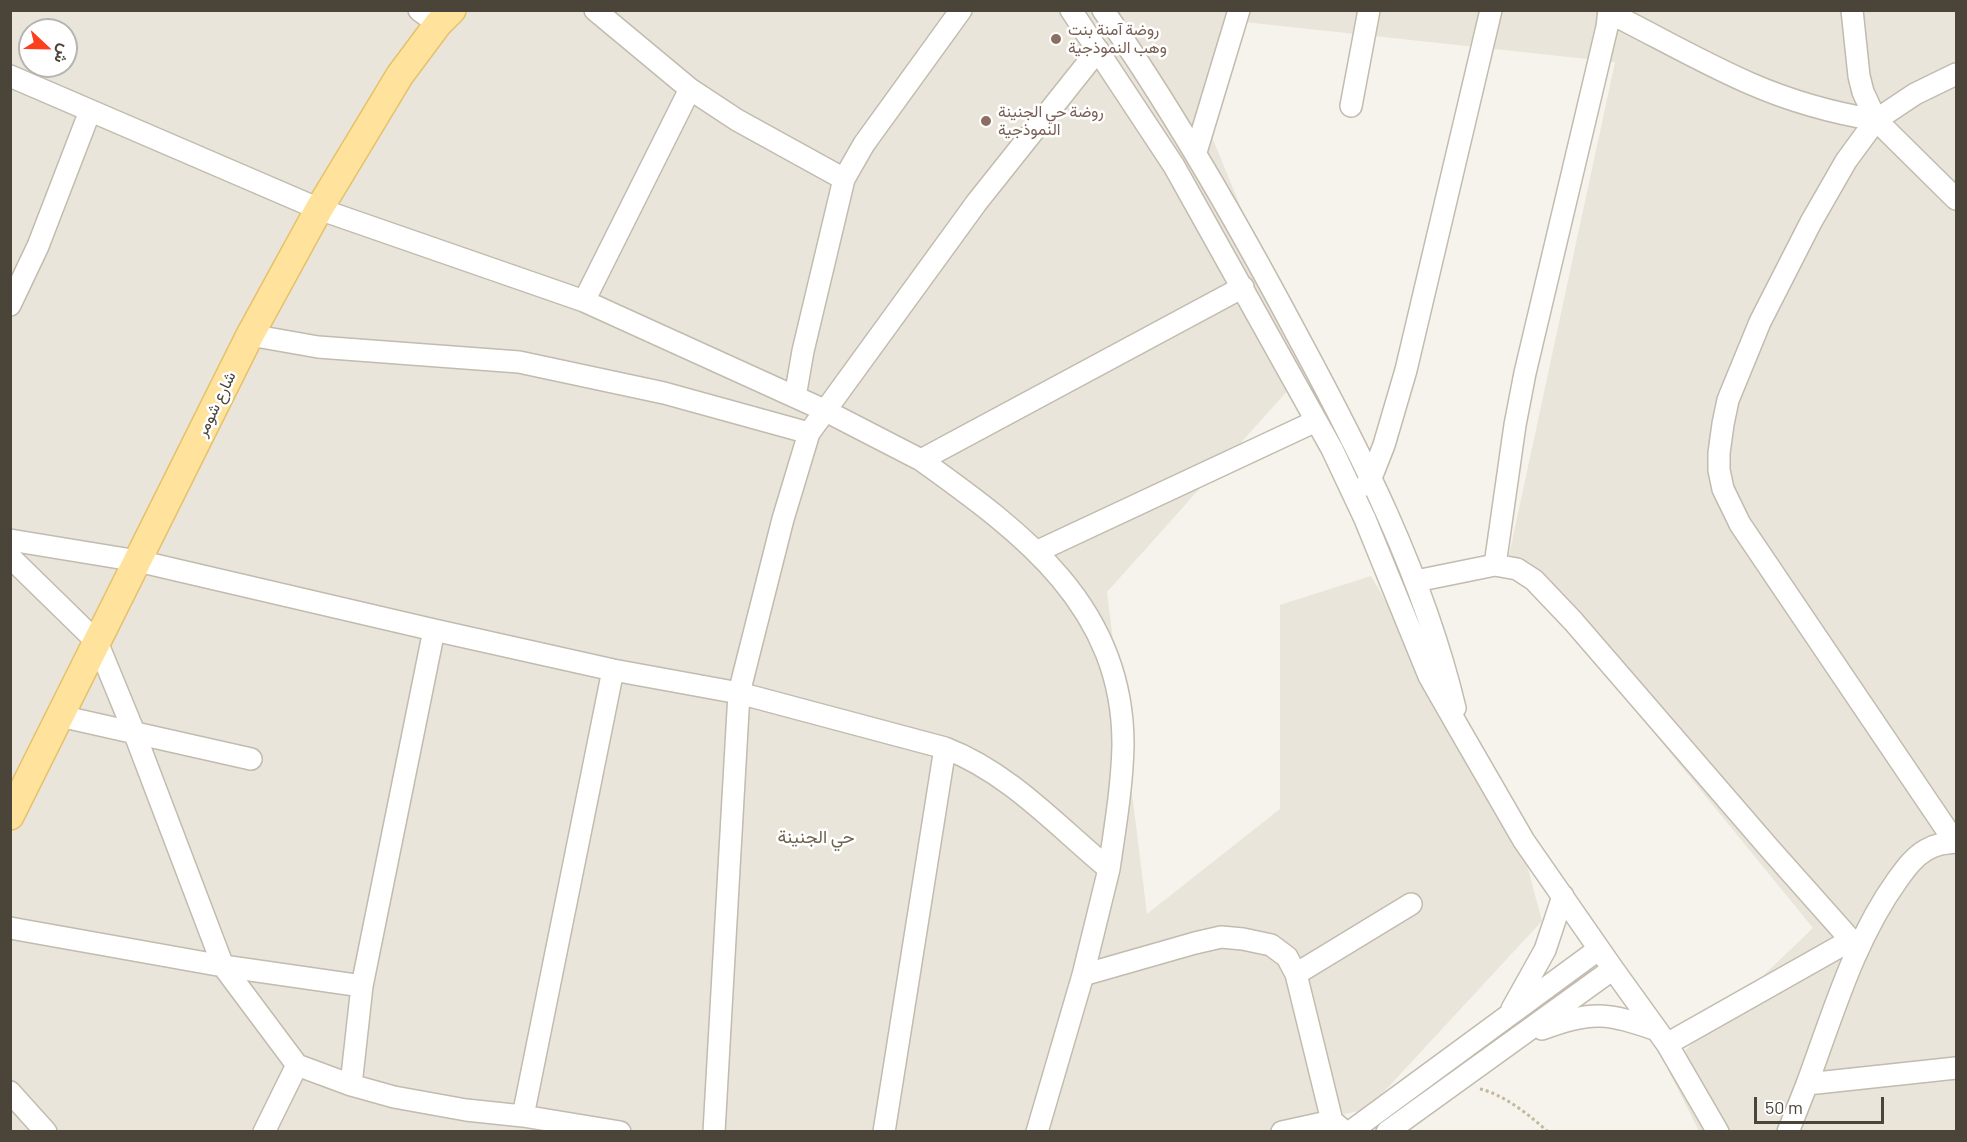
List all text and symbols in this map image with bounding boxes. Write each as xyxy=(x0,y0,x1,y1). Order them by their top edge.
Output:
north arrow xyxy=(18,18,78,78)
place label: روضة آمنة بنت وهب النموذجية xyxy=(1068,20,1167,58)
marker: روضة آمنة بنت وهب النموذجية xyxy=(1049,32,1063,46)
text: ش xyxy=(51,42,76,67)
place label: روضة حي الجنينة النموذجية xyxy=(998,102,1104,140)
marker: روضة حي الجنينة النموذجية xyxy=(979,114,993,128)
street label: شارع شومر xyxy=(192,368,240,440)
district label: حي الجنينة xyxy=(778,826,854,848)
scale bar xyxy=(1757,1085,1888,1123)
text: 50 m xyxy=(1765,1096,1803,1118)

